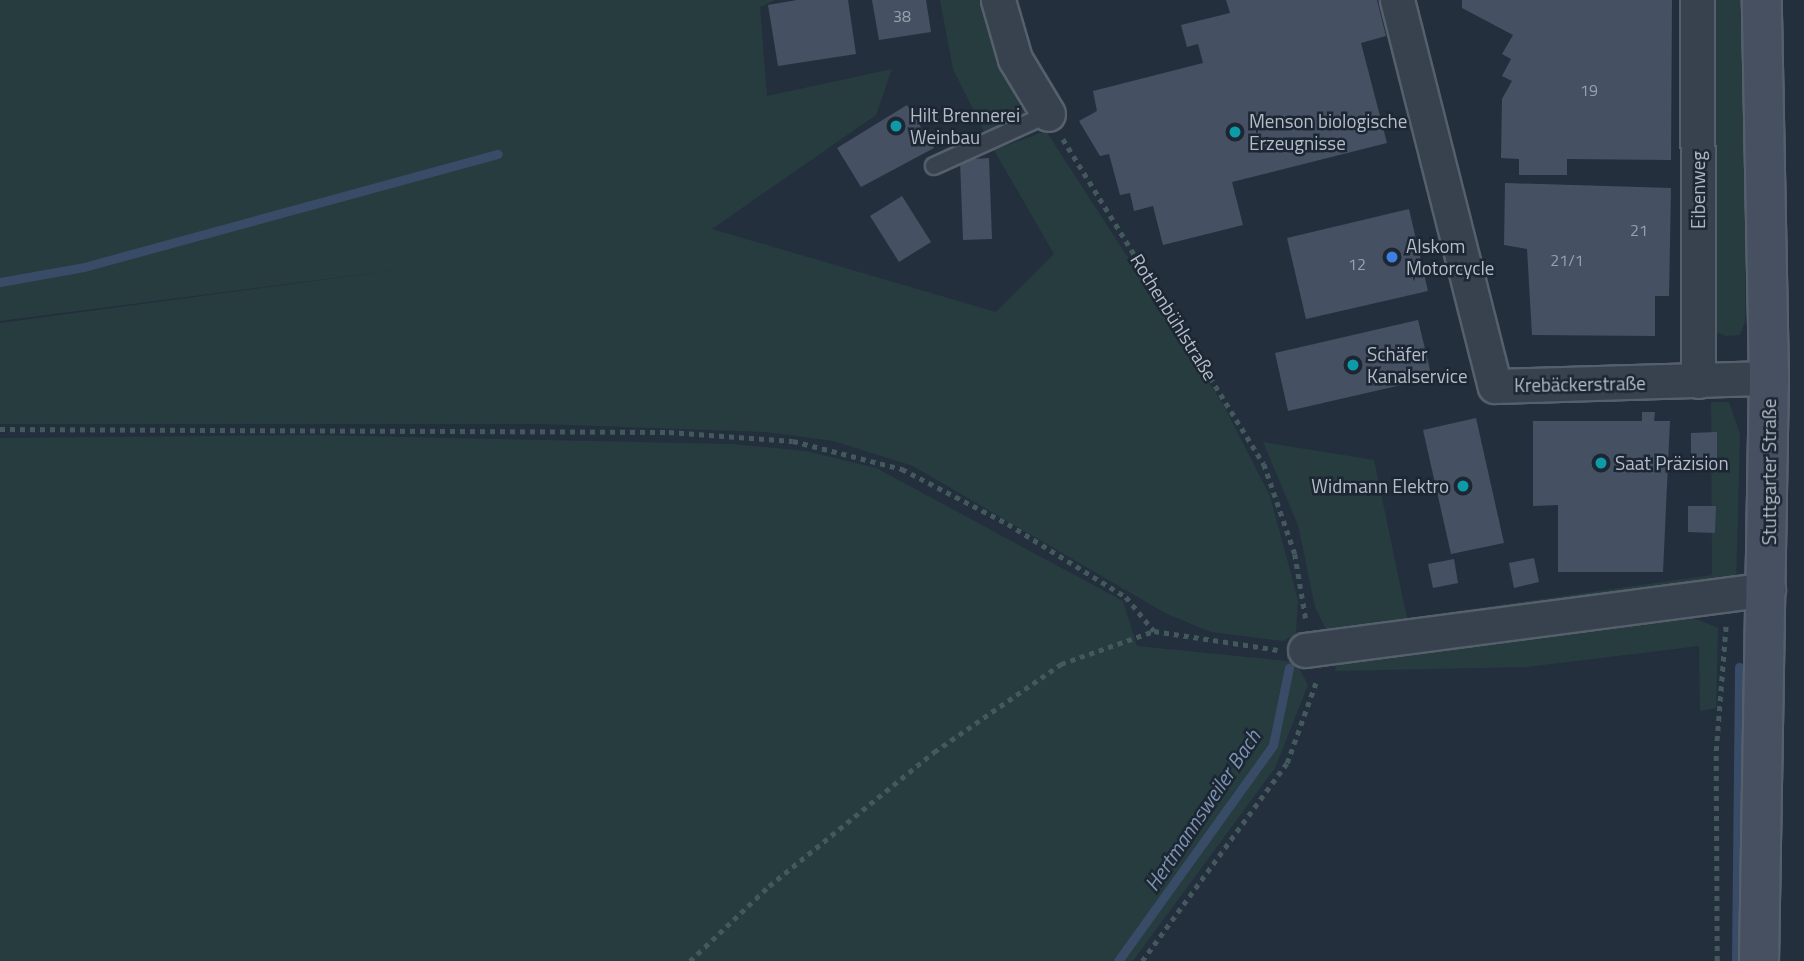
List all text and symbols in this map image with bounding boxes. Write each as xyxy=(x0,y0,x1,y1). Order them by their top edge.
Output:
house number: 38 xyxy=(893,6,911,26)
house number: 19 xyxy=(1580,80,1598,100)
place label: Hilt Brennerei Weinbau xyxy=(910,104,1020,148)
place label: Menson biologische Erzeugnisse xyxy=(1249,110,1407,154)
marker: Hilt Brennerei Weinbau xyxy=(888,118,904,134)
marker: Menson biologische Erzeugnisse xyxy=(1227,124,1243,140)
street label: Eibenweg xyxy=(1687,151,1709,229)
house number: 21 xyxy=(1630,220,1648,240)
place label: Alskom Motorcycle xyxy=(1406,235,1494,279)
marker: Alskom Motorcycle xyxy=(1384,249,1400,265)
street label: Rothenbühlstraße xyxy=(1126,250,1222,384)
house number: 21/1 xyxy=(1550,250,1584,270)
house number: 12 xyxy=(1348,254,1366,274)
place label: Schäfer Kanalservice xyxy=(1367,343,1468,387)
marker: Schäfer Kanalservice xyxy=(1345,357,1361,373)
street label: Krebäckerstraße xyxy=(1514,371,1646,397)
street label: Stuttgarter Straße xyxy=(1758,399,1780,545)
place label: Saat Präzision xyxy=(1615,452,1729,474)
marker: Saat Präzision xyxy=(1593,455,1609,471)
place label: Widmann Elektro xyxy=(1311,475,1449,497)
marker: Widmann Elektro xyxy=(1455,478,1471,494)
water label: Hertmannsweiler Bach xyxy=(1139,725,1265,895)

